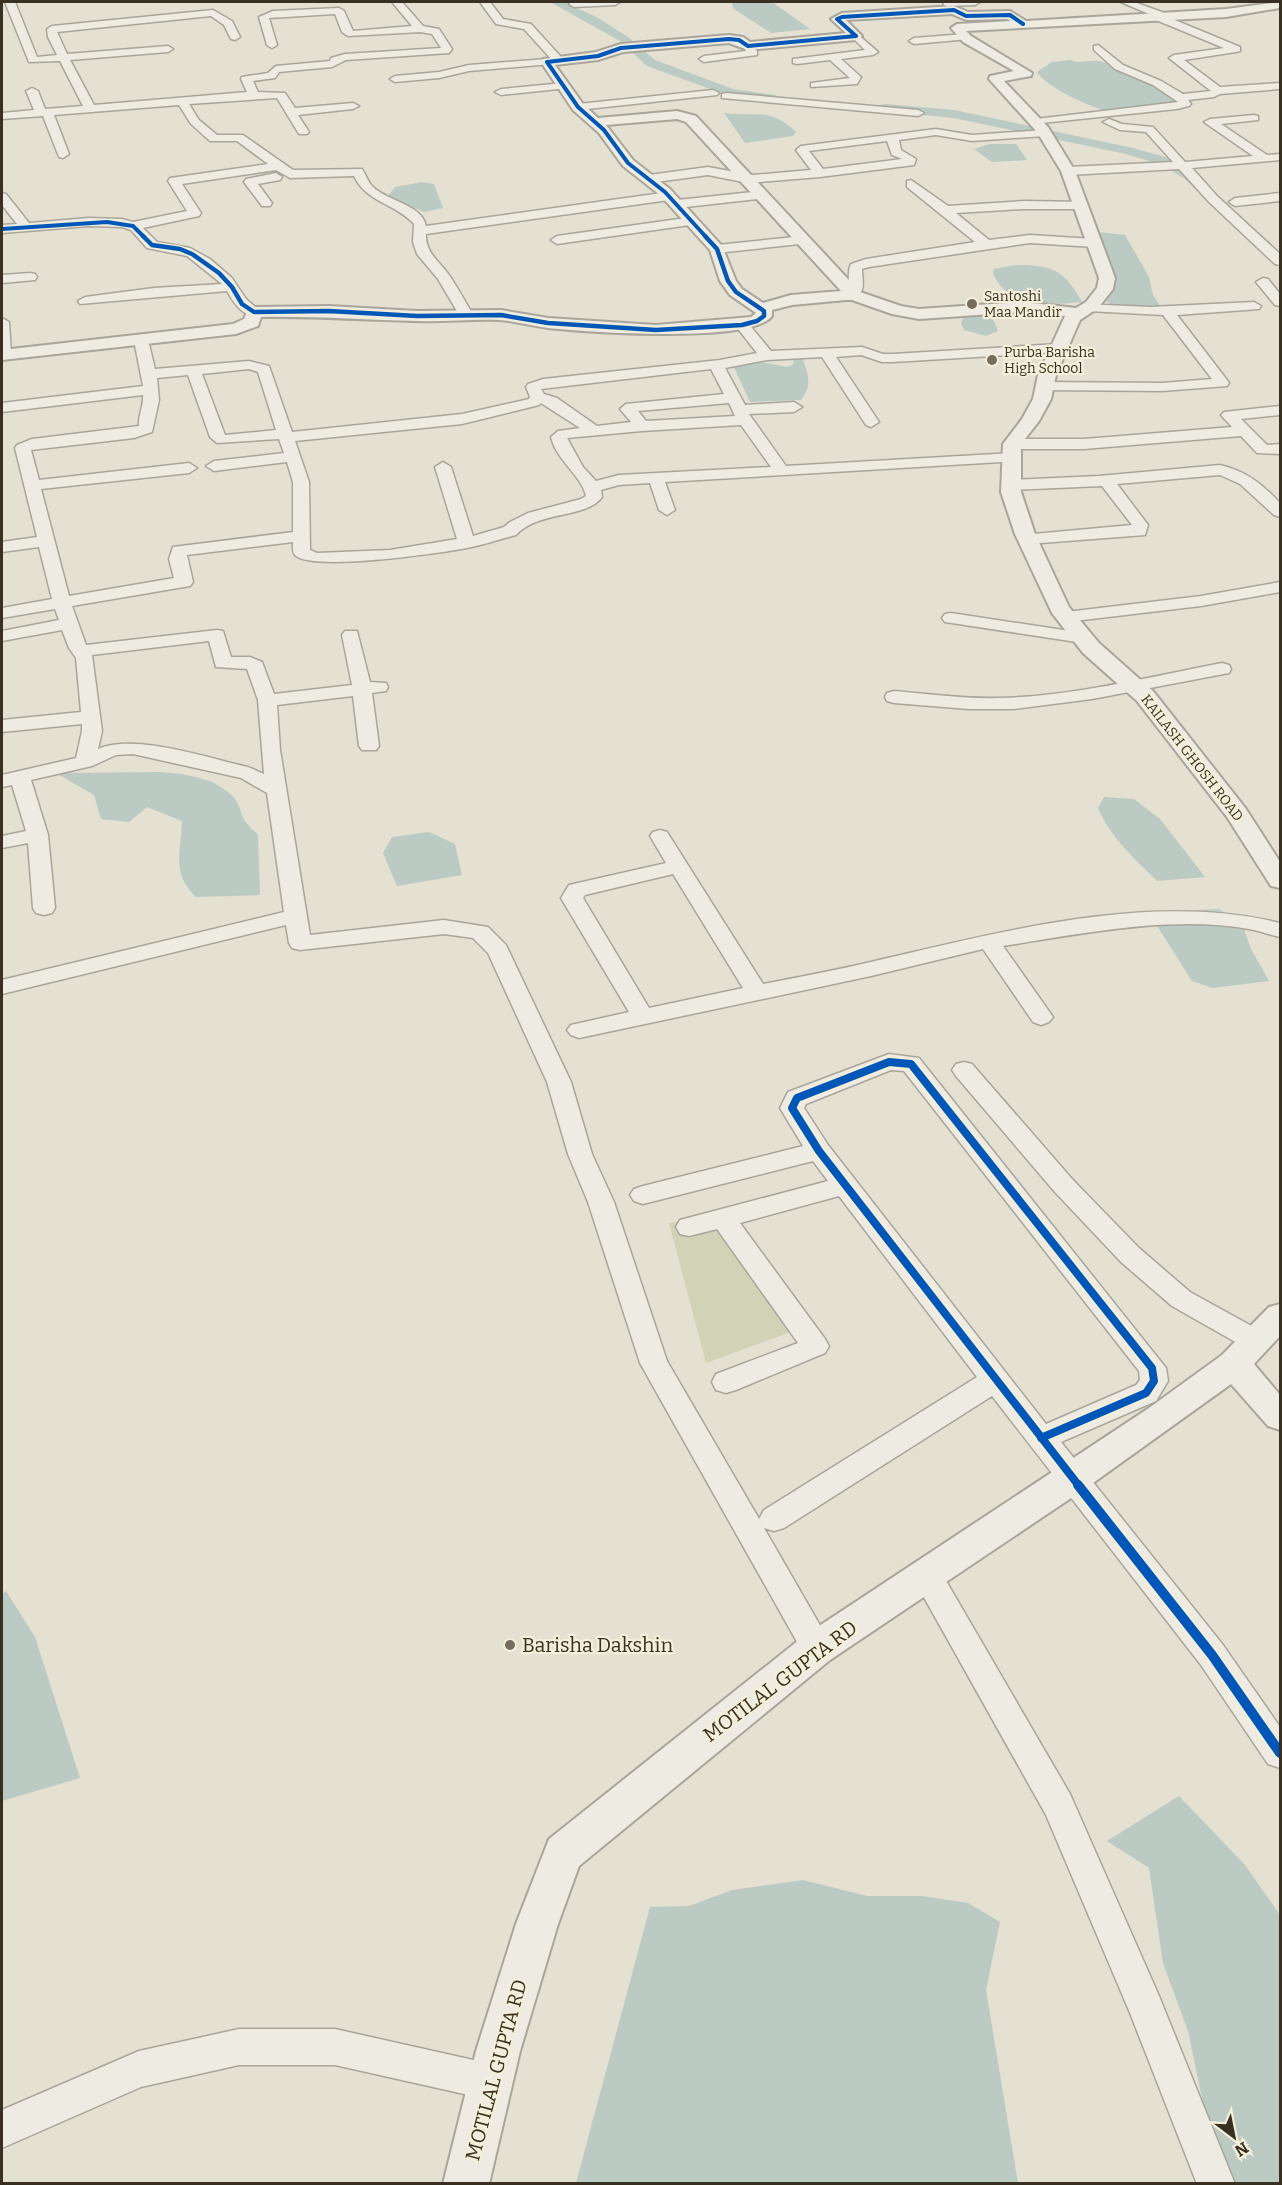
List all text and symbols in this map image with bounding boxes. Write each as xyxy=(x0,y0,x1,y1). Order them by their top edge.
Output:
place label: Santoshi Maa Mandir xyxy=(984,288,1062,321)
marker: Santoshi Maa Mandir xyxy=(965,297,979,311)
place label: Purba Barisha High School xyxy=(1004,344,1095,377)
marker: Purba Barisha High School xyxy=(985,353,999,367)
street label: KAILASH GHOSH ROAD xyxy=(1137,691,1247,825)
street label: MOTILAL GUPTA RD xyxy=(698,1615,862,1747)
place label: Barisha Dakshin xyxy=(522,1633,673,1657)
marker: Barisha Dakshin xyxy=(503,1638,517,1652)
street label: MOTILAL GUPTA RD xyxy=(460,1977,532,2163)
north arrow xyxy=(1204,2107,1264,2167)
text: N xyxy=(1231,2138,1252,2161)

